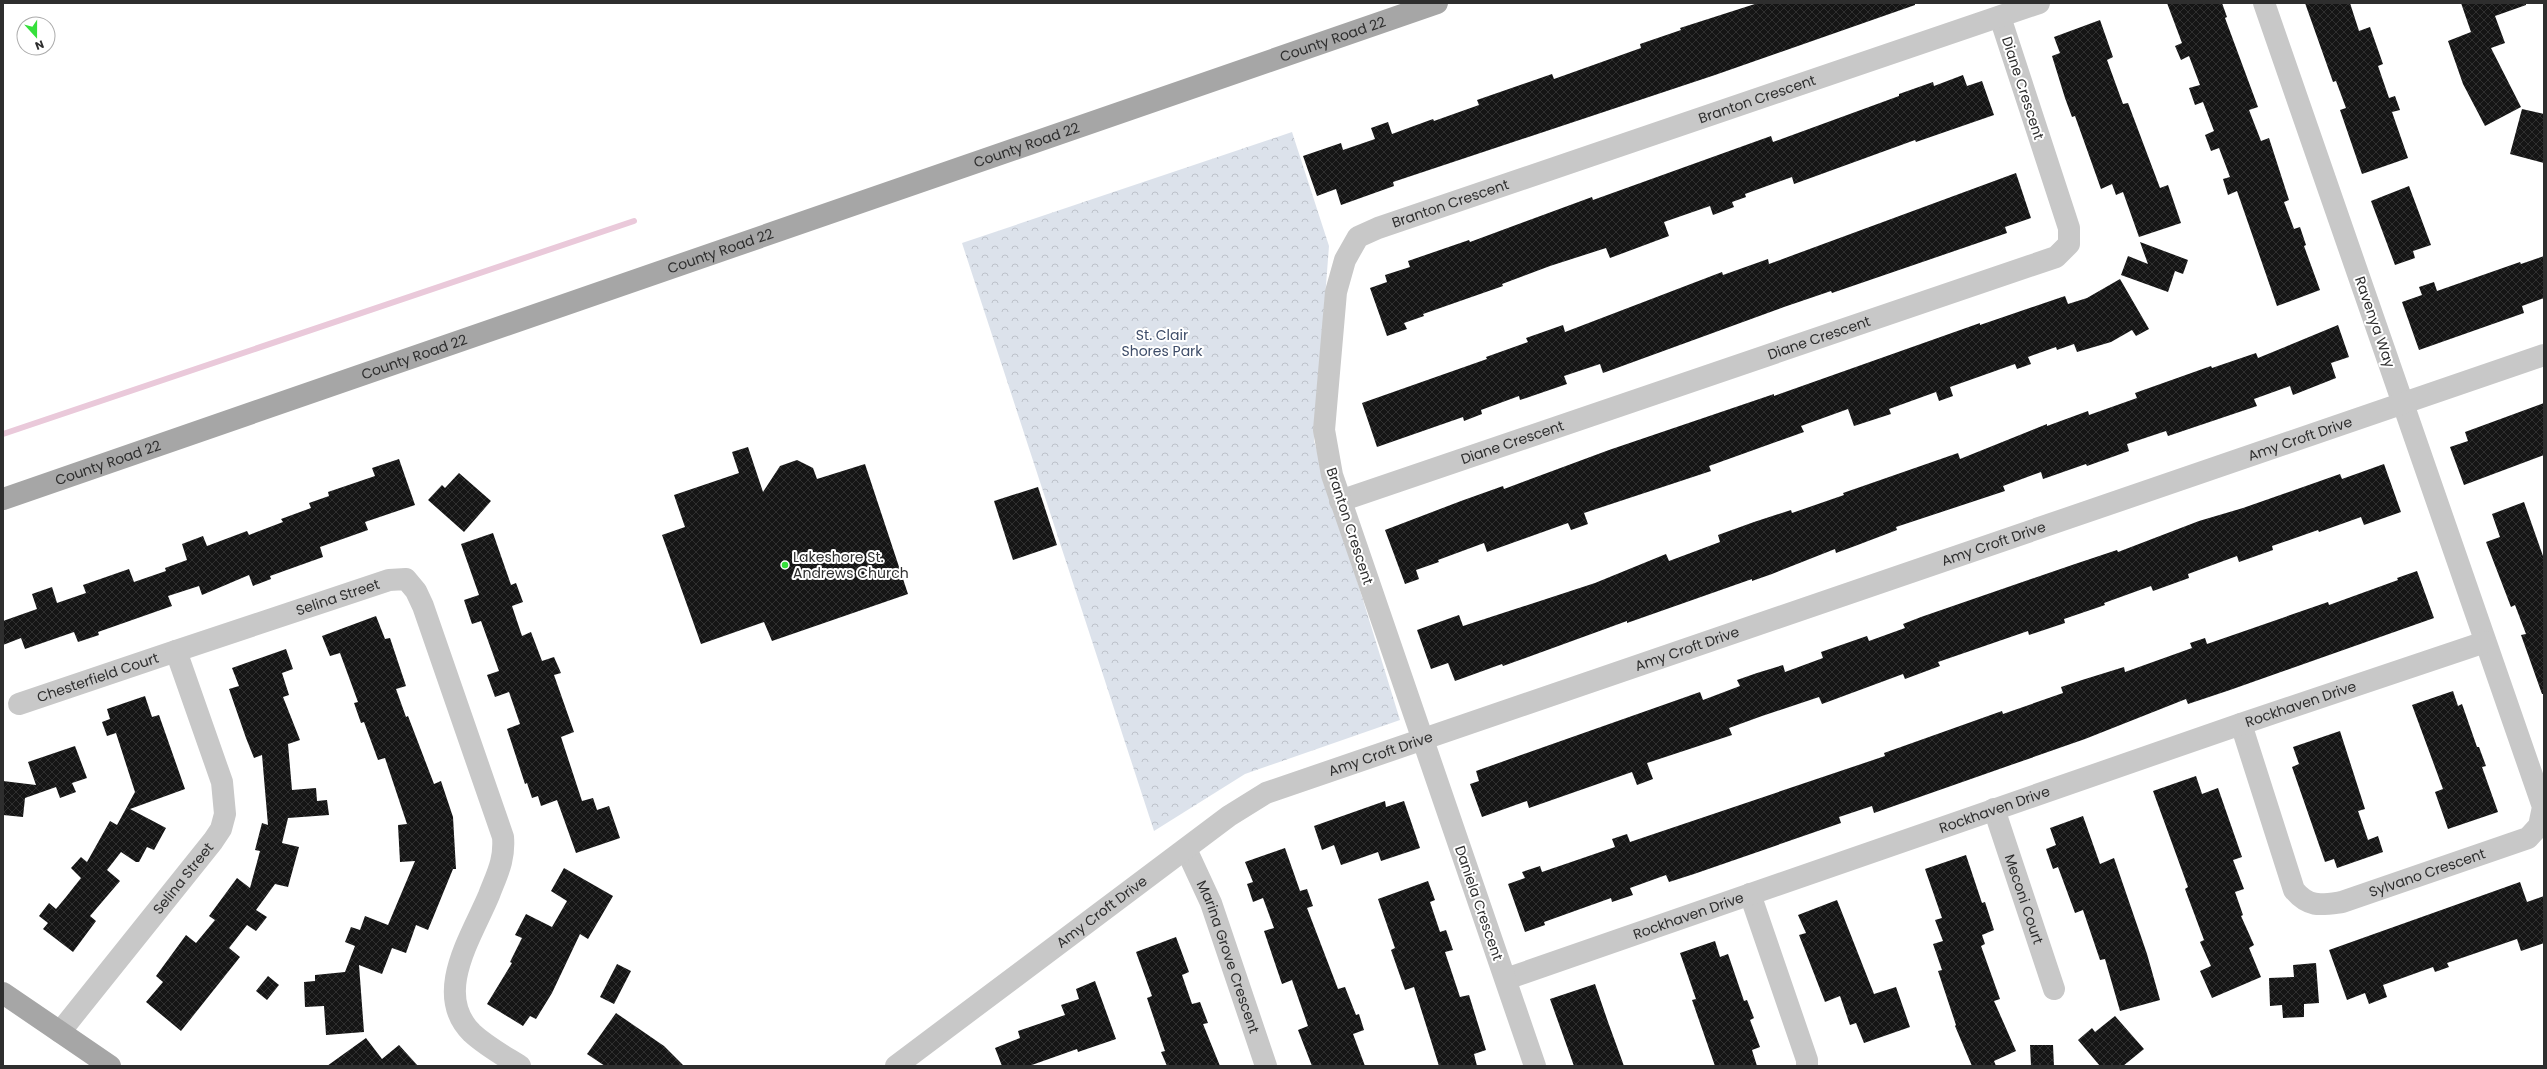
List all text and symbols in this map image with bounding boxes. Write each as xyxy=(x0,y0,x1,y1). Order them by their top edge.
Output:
street label: County Road 22 xyxy=(1277,12,1388,67)
north arrow xyxy=(16,16,56,56)
street label: Diane Crescent xyxy=(1997,34,2049,142)
text: N xyxy=(33,36,46,54)
street label: Branton Crescent xyxy=(1696,70,1818,128)
street label: County Road 22 xyxy=(971,117,1082,173)
street label: Branton Crescent xyxy=(1389,174,1511,233)
street label: County Road 22 xyxy=(665,223,776,278)
street label: Ravenya Way xyxy=(2350,274,2400,371)
street label: Diane Crescent xyxy=(1765,311,1873,365)
park label: St. Clair Shores Park xyxy=(1121,325,1203,361)
street label: County Road 22 xyxy=(358,329,470,384)
street label: Amy Croft Drive xyxy=(2245,411,2355,466)
street label: Diane Crescent xyxy=(1458,415,1566,469)
street label: County Road 22 xyxy=(52,435,164,490)
street label: Branton Crescent xyxy=(1322,465,1378,587)
street label: Amy Croft Drive xyxy=(1939,516,2049,571)
place label: Lakeshore St. Andrews Church xyxy=(793,547,909,583)
marker: Lakeshore St. Andrews Church xyxy=(780,560,790,570)
street label: Selina Street xyxy=(293,574,382,620)
street label: Amy Croft Drive xyxy=(1632,621,1742,676)
street label: Chesterfield Court xyxy=(34,648,161,707)
street label: Rockhaven Drive xyxy=(2243,676,2359,732)
street label: Amy Croft Drive xyxy=(1326,727,1436,781)
street label: Rockhaven Drive xyxy=(1936,781,2053,838)
street label: Selina Street xyxy=(148,838,218,918)
street label: Daniela Crescent xyxy=(1450,843,1508,963)
street label: Sylvano Crescent xyxy=(2366,843,2488,902)
street label: Meconi Court xyxy=(2000,852,2048,947)
street label: Amy Croft Drive xyxy=(1052,871,1151,952)
street label: Marina Grove Crescent xyxy=(1192,877,1264,1036)
street label: Rockhaven Drive xyxy=(1630,887,1747,944)

